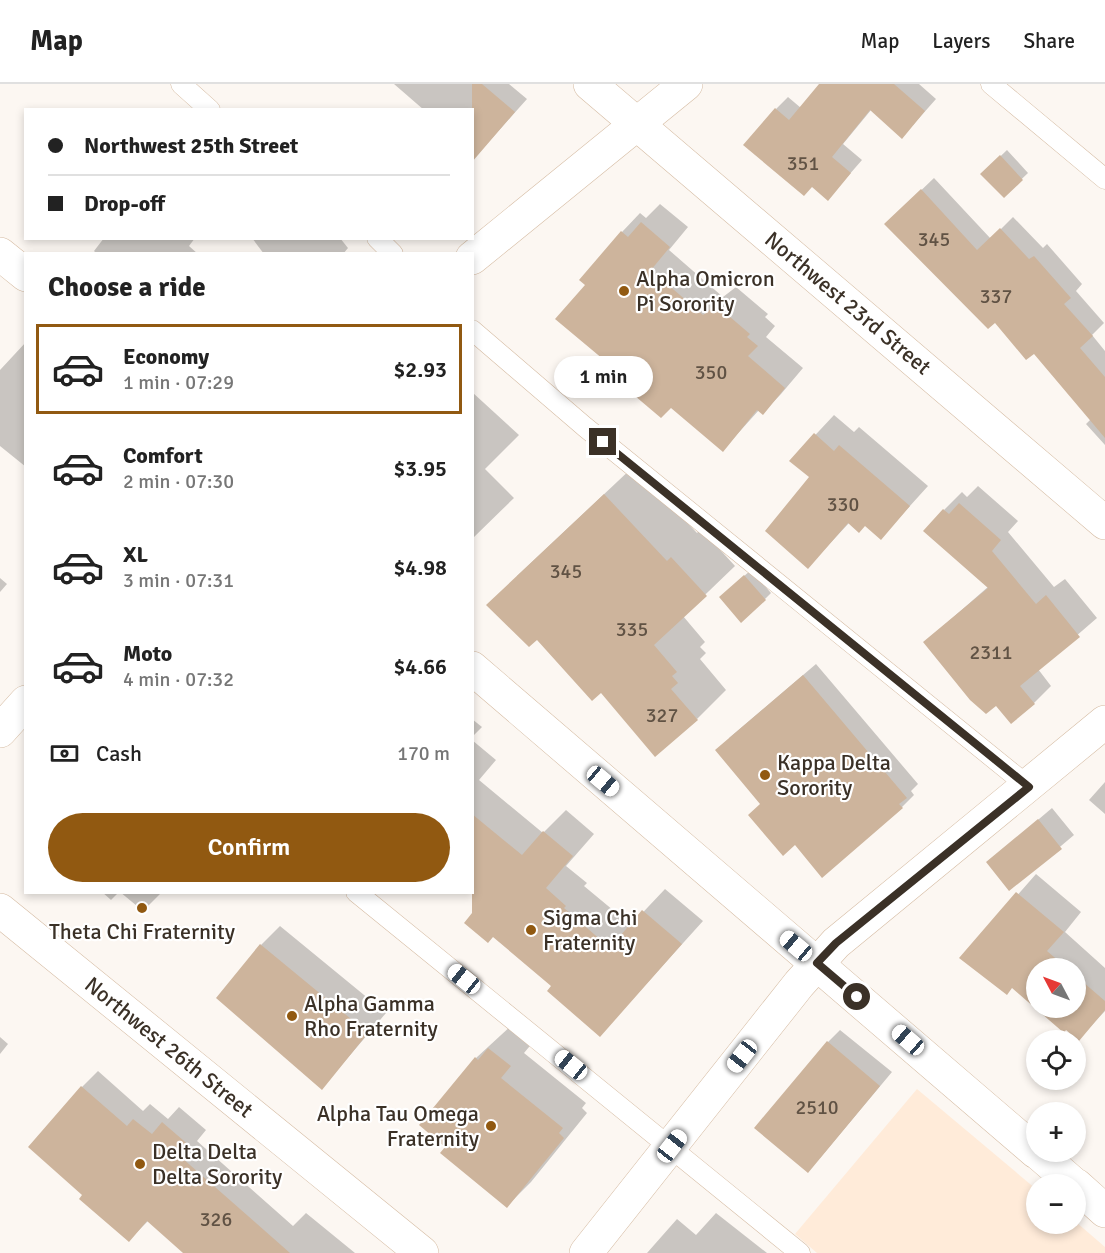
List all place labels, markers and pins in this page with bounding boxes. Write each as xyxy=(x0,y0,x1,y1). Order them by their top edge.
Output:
place label: Alpha Omicron Pi Sorority xyxy=(636,265,775,317)
marker: Alpha Omicron Pi Sorority xyxy=(617,284,631,298)
place label: Kappa Delta Sorority xyxy=(777,749,891,801)
marker: Kappa Delta Sorority xyxy=(758,768,772,782)
marker: Theta Chi Fraternity xyxy=(135,901,149,915)
place label: Sigma Chi Fraternity xyxy=(543,904,638,956)
place label: Theta Chi Fraternity xyxy=(49,918,236,945)
marker: Sigma Chi Fraternity xyxy=(524,923,538,937)
place label: Alpha Gamma Rho Fraternity xyxy=(304,990,439,1042)
marker: Alpha Gamma Rho Fraternity xyxy=(285,1009,299,1023)
place label: Alpha Tau Omega Fraternity xyxy=(317,1100,480,1152)
marker: Alpha Tau Omega Fraternity xyxy=(484,1119,498,1133)
place label: Delta Delta Delta Sorority xyxy=(152,1138,283,1190)
marker: Delta Delta Delta Sorority xyxy=(133,1157,147,1171)

